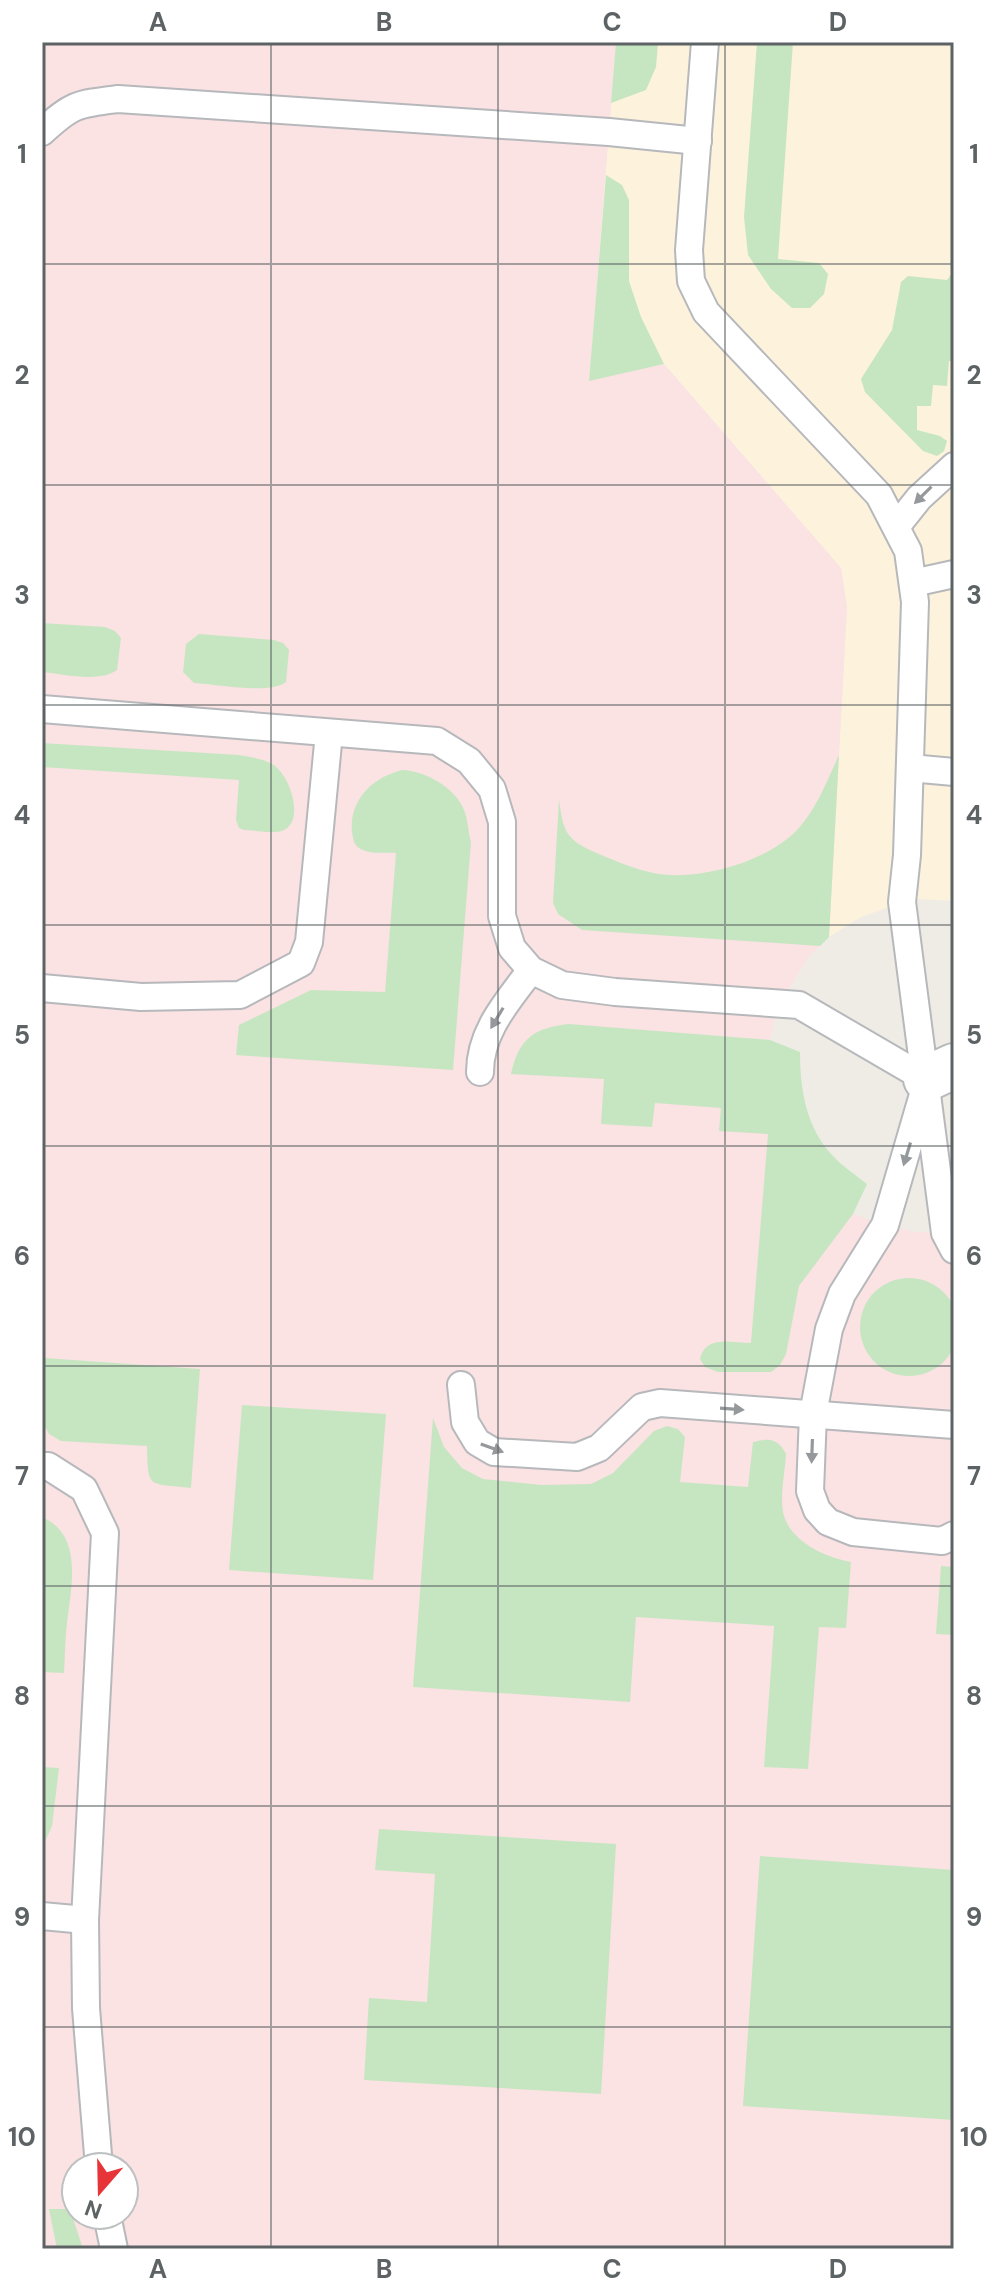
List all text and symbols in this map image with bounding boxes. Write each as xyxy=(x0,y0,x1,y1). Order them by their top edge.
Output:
text: A xyxy=(149,5,167,39)
text: B xyxy=(376,5,392,39)
text: C xyxy=(602,5,622,39)
text: D xyxy=(829,5,847,39)
text: 1 xyxy=(17,137,27,171)
text: 1 xyxy=(969,137,979,171)
text: 2 xyxy=(14,358,30,392)
text: 2 xyxy=(966,358,982,392)
one-way arrow xyxy=(914,485,933,504)
text: 3 xyxy=(14,578,30,612)
text: 3 xyxy=(966,578,982,612)
text: 4 xyxy=(14,798,30,832)
text: 4 xyxy=(966,798,982,832)
one-way arrow xyxy=(490,1006,505,1029)
text: 5 xyxy=(14,1018,30,1052)
text: 5 xyxy=(966,1018,982,1052)
one-way arrow xyxy=(900,1143,912,1167)
text: 6 xyxy=(14,1239,30,1273)
text: 6 xyxy=(966,1239,982,1273)
one-way arrow xyxy=(720,1403,745,1416)
one-way arrow xyxy=(805,1439,818,1464)
one-way arrow xyxy=(480,1443,504,1455)
text: 7 xyxy=(15,1459,29,1493)
text: 7 xyxy=(967,1459,981,1493)
text: 8 xyxy=(14,1679,30,1713)
text: 8 xyxy=(966,1679,982,1713)
text: 9 xyxy=(14,1900,30,1934)
text: 9 xyxy=(966,1900,982,1934)
text: 10 xyxy=(8,2120,36,2154)
text: 10 xyxy=(960,2120,988,2154)
north arrow xyxy=(60,2151,140,2231)
text: N xyxy=(81,2193,106,2226)
text: A xyxy=(149,2252,167,2286)
text: B xyxy=(376,2252,392,2286)
text: C xyxy=(602,2252,622,2286)
text: D xyxy=(829,2252,847,2286)

